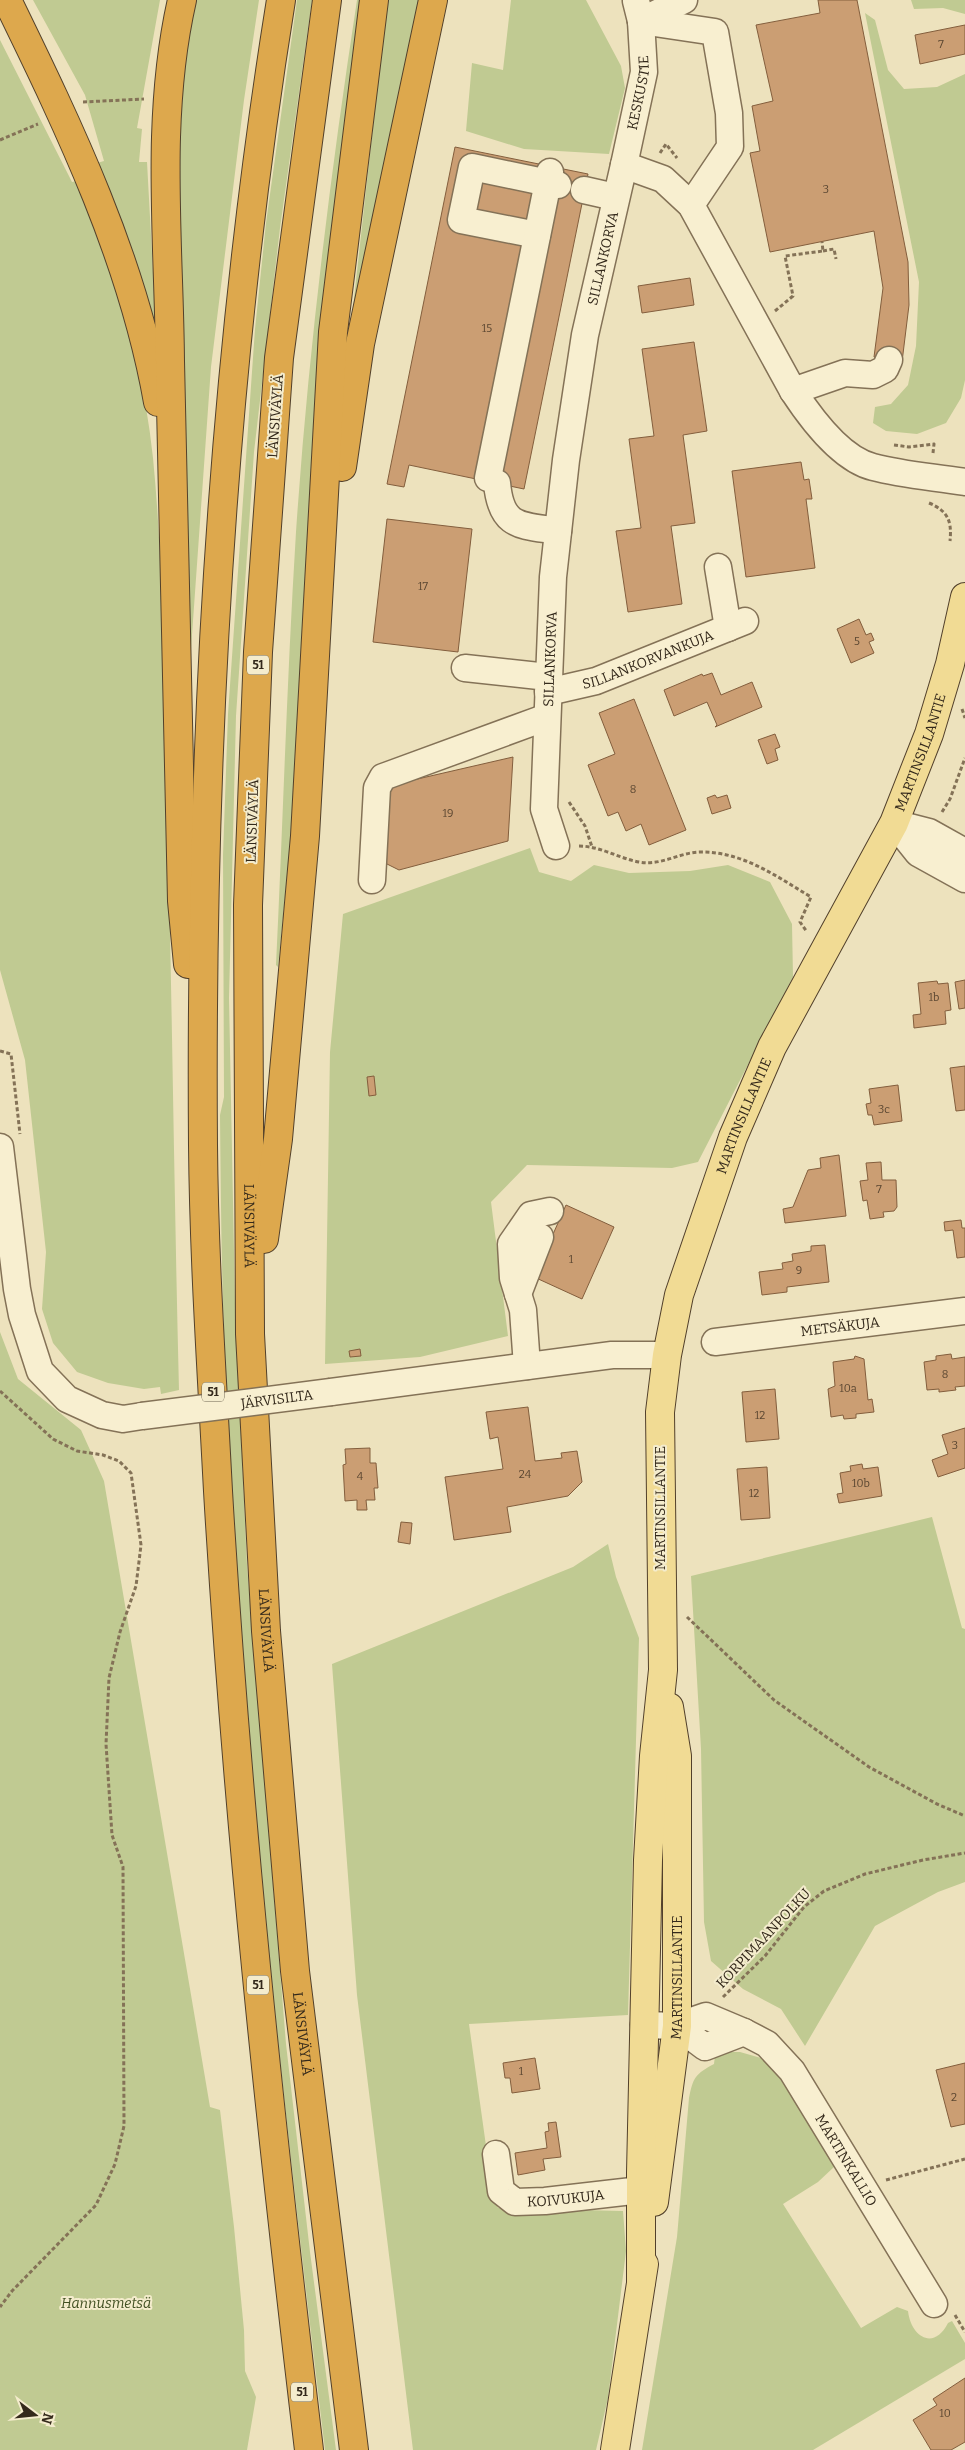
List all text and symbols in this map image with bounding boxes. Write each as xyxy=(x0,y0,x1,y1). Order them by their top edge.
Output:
house number: 7 xyxy=(938,38,944,51)
street label: KESKUSTIE xyxy=(624,55,653,131)
house number: 3 xyxy=(823,183,829,196)
street label: SILLANKORVA xyxy=(584,210,622,307)
house number: 15 xyxy=(482,322,492,335)
street label: LÄNSIVÄYLÄ xyxy=(264,374,287,459)
house number: 17 xyxy=(418,580,428,593)
street label: SILLANKORVA xyxy=(540,611,561,707)
street label: SILLANKORVANKUJA xyxy=(580,627,716,693)
house number: 5 xyxy=(854,635,860,648)
road number: 51 xyxy=(247,656,269,674)
street label: MARTINSILLANTIE xyxy=(891,691,950,814)
street label: LÄNSIVÄYLÄ xyxy=(243,779,262,863)
house number: 8 xyxy=(630,783,636,796)
house number: 19 xyxy=(443,807,453,820)
house number: 1b xyxy=(929,991,939,1004)
street label: MARTINSILLANTIE xyxy=(713,1055,775,1176)
house number: 3c xyxy=(878,1103,890,1116)
house number: 7 xyxy=(876,1183,882,1196)
street label: LÄNSIVÄYLÄ xyxy=(240,1184,258,1268)
house number: 1 xyxy=(569,1253,574,1266)
house number: 9 xyxy=(796,1264,802,1277)
street label: METSÄKUJA xyxy=(800,1314,881,1340)
house number: 8 xyxy=(942,1368,948,1381)
road number: 51 xyxy=(202,1382,224,1401)
house number: 10a xyxy=(839,1382,857,1395)
street label: JÄRVISILTA xyxy=(239,1386,314,1413)
house number: 12 xyxy=(755,1409,765,1422)
house number: 3 xyxy=(952,1439,958,1452)
street label: MARTINSILLANTIE xyxy=(652,1446,669,1570)
house number: 24 xyxy=(519,1468,532,1481)
house number: 4 xyxy=(357,1470,364,1483)
house number: 10b xyxy=(852,1477,870,1490)
house number: 12 xyxy=(749,1487,759,1500)
street label: LÄNSIVÄYLÄ xyxy=(255,1588,277,1673)
street label: KORPIMAANPOLKU xyxy=(713,1884,814,1992)
street label: MARTINSILLANTIE xyxy=(667,1915,686,2041)
road number: 51 xyxy=(247,1976,269,1994)
street label: LÄNSIVÄYLÄ xyxy=(289,1991,316,2077)
house number: 1 xyxy=(519,2065,524,2078)
house number: 2 xyxy=(951,2091,957,2104)
street label: MARTINKALLIO xyxy=(811,2111,880,2209)
street label: KOIVUKUJA xyxy=(527,2186,605,2211)
park label: Hannusmetsä xyxy=(61,2295,151,2312)
road number: 51 xyxy=(291,2382,313,2402)
north arrow xyxy=(10,2390,60,2440)
house number: 10 xyxy=(939,2407,951,2420)
text: N xyxy=(37,2411,57,2426)

